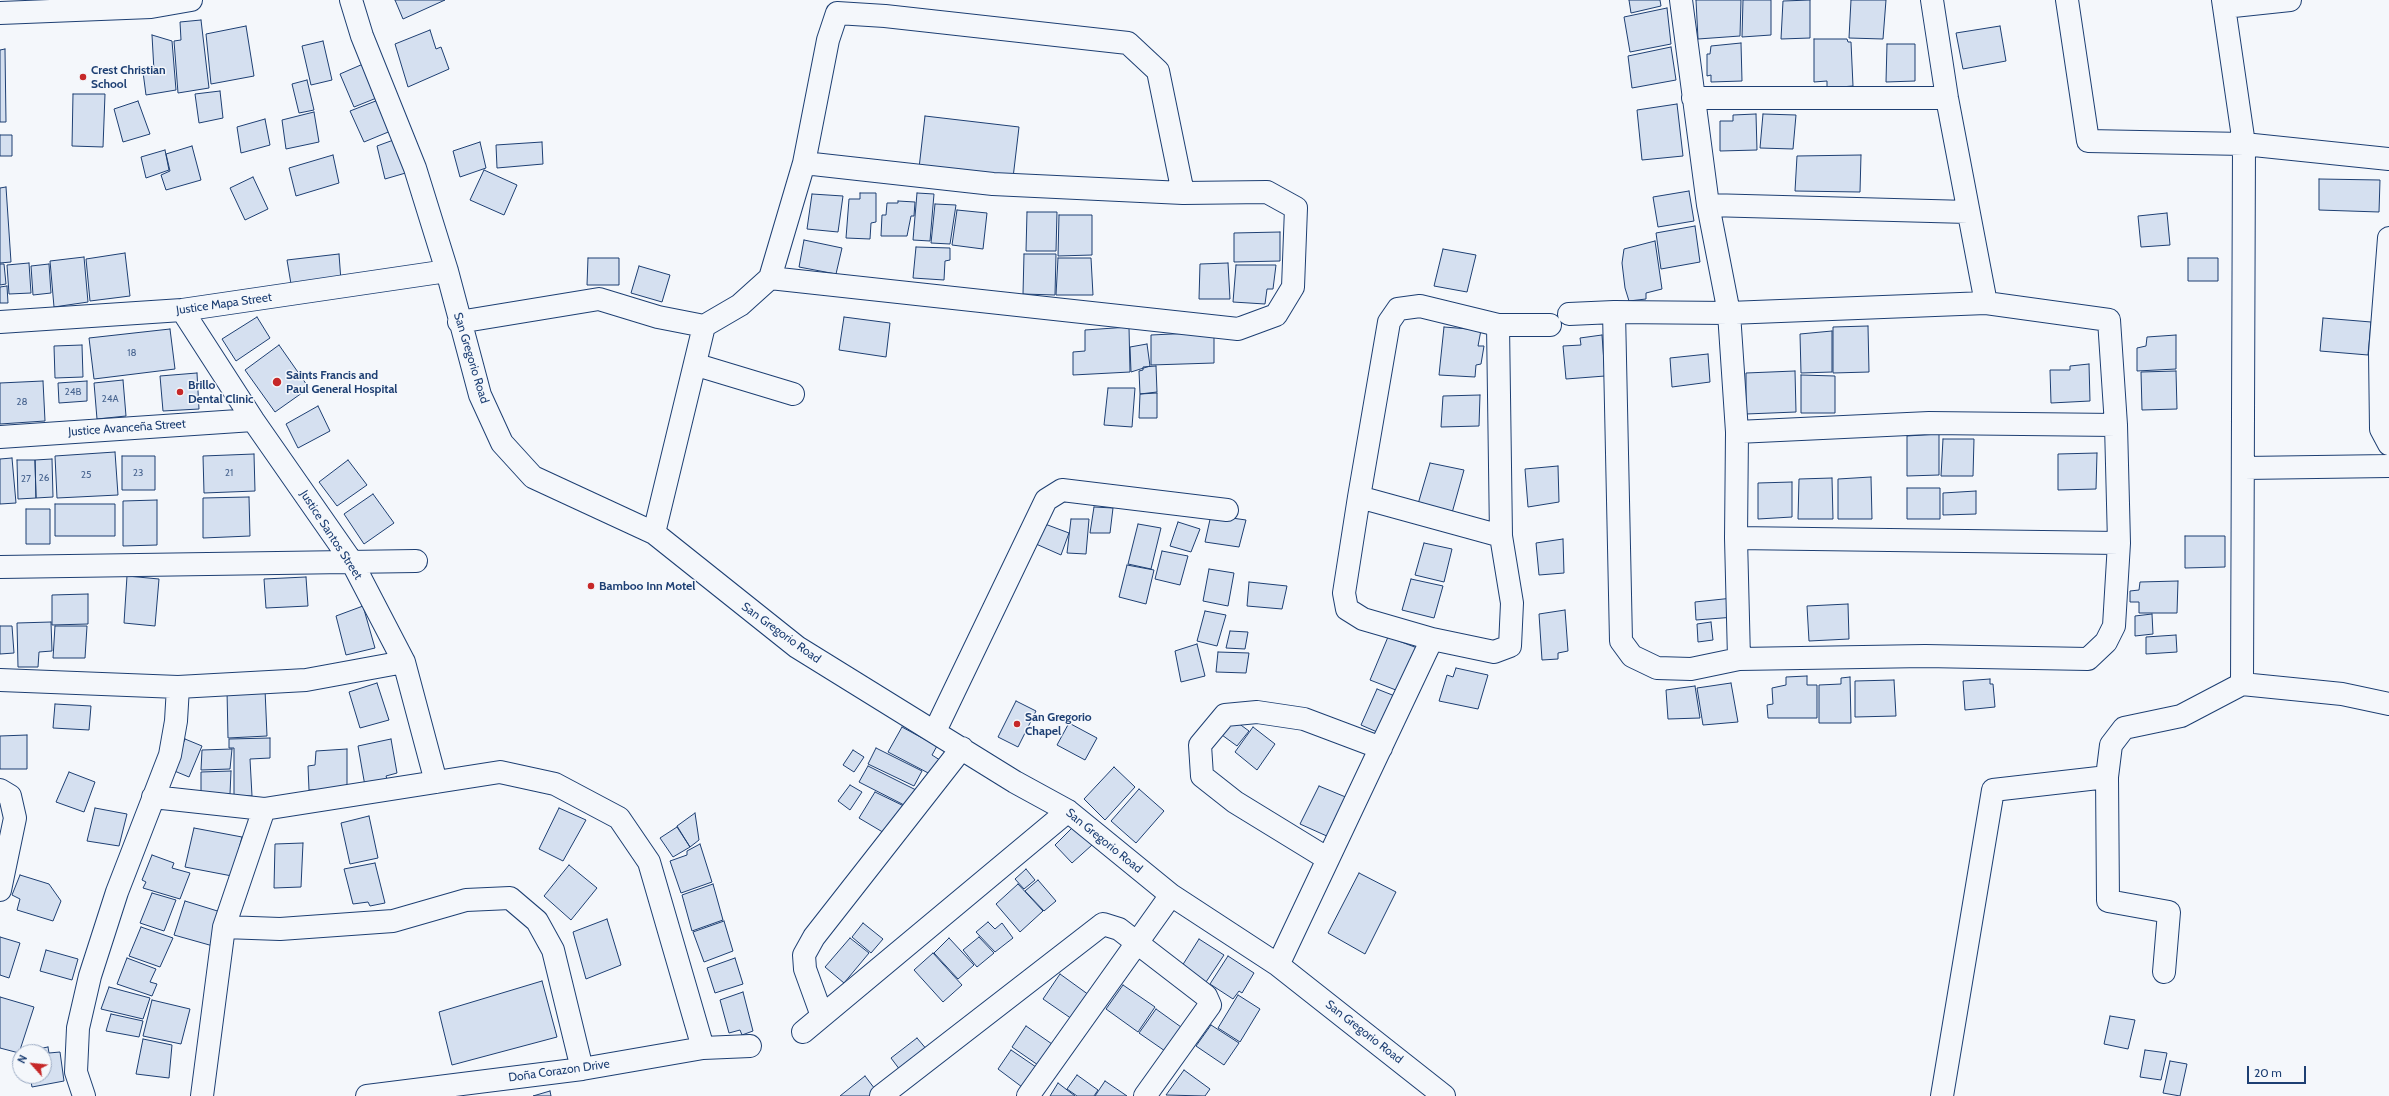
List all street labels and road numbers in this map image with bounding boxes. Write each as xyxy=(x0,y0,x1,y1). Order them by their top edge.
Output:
street label: Justice Mapa Street xyxy=(175,290,273,318)
street label: San Gregorio Road xyxy=(450,311,492,405)
street label: Justice Avanceña Street xyxy=(68,417,186,439)
street label: Justice Santos Street xyxy=(297,488,365,582)
street label: San Gregorio Road xyxy=(739,599,823,667)
street label: San Gregorio Road xyxy=(1063,806,1145,876)
street label: San Gregorio Road xyxy=(1322,997,1406,1067)
street label: Doña Corazon Drive xyxy=(507,1057,611,1085)

